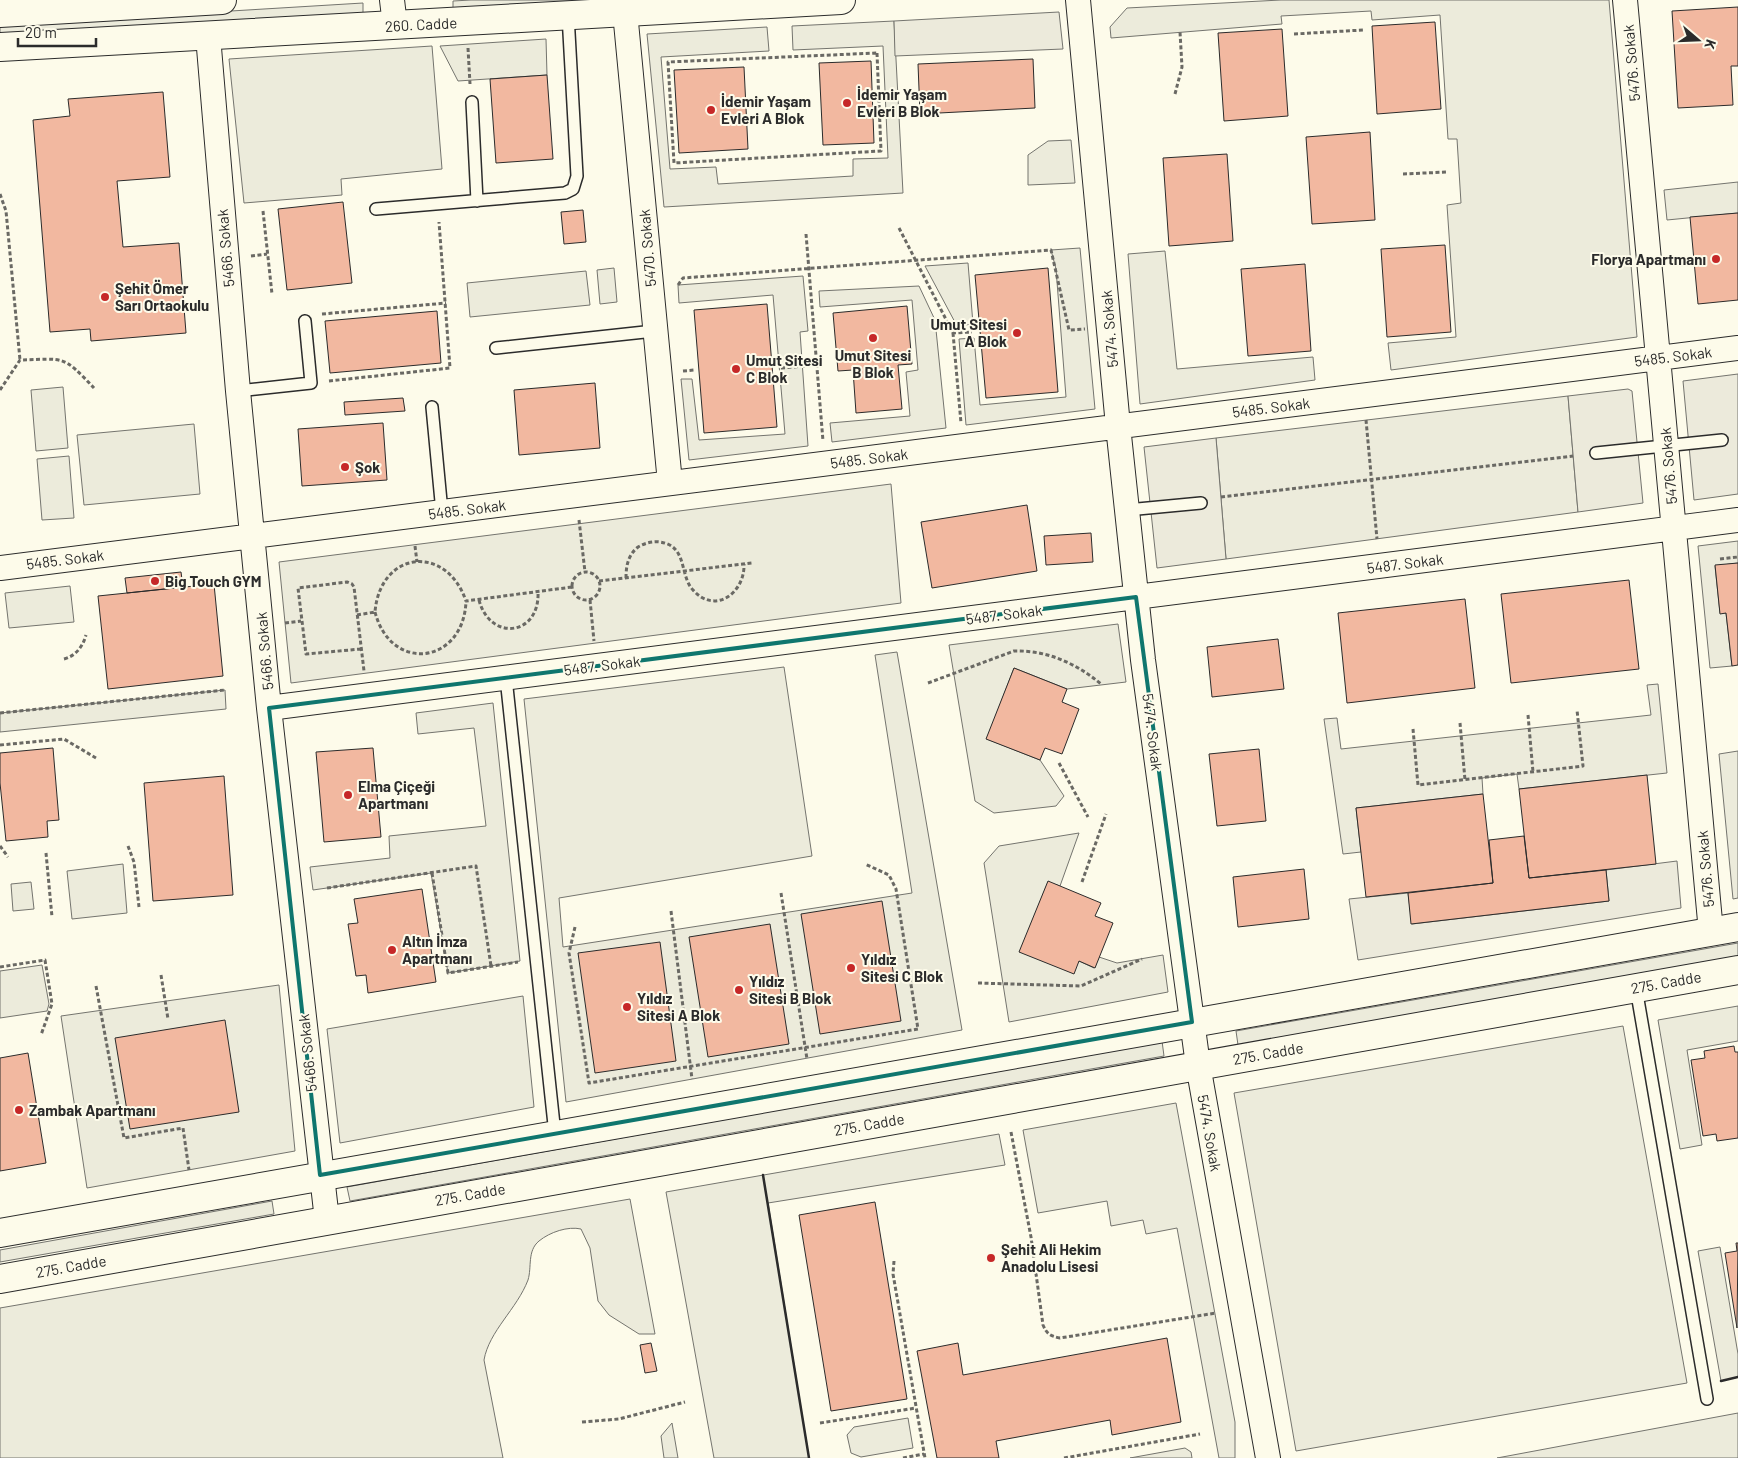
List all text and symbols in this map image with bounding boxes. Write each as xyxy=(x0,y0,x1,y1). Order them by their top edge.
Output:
street label: 260. Cadde xyxy=(384,13,458,35)
scale bar xyxy=(18,15,95,47)
north arrow xyxy=(1673,15,1723,65)
text: 20 m xyxy=(25,23,57,41)
street label: 5476. Sokak xyxy=(1619,23,1643,102)
text: K xyxy=(1701,37,1720,52)
place label: İdemir Yaşam Evleri B Blok xyxy=(857,85,947,120)
place label: İdemir Yaşam Evleri A Blok xyxy=(721,92,811,127)
marker: İdemir Yaşam Evleri B Blok xyxy=(841,97,853,109)
marker: İdemir Yaşam Evleri A Blok xyxy=(705,104,717,116)
street label: 5466. Sokak xyxy=(213,208,237,288)
street label: 5470. Sokak xyxy=(635,208,659,288)
place label: Florya Apartmanı xyxy=(1591,250,1706,268)
marker: Florya Apartmanı xyxy=(1710,253,1722,265)
place label: Şehit Ömer Sarı Ortaokulu xyxy=(115,279,209,314)
street label: 5474. Sokak xyxy=(1097,289,1121,368)
marker: Şehit Ömer Sarı Ortaokulu xyxy=(99,291,111,303)
place label: Umut Sitesi A Blok xyxy=(930,315,1007,350)
marker: Umut Sitesi A Blok xyxy=(1011,327,1023,339)
marker: Umut Sitesi B Blok xyxy=(867,332,879,344)
street label: 5485. Sokak xyxy=(1633,342,1713,370)
place label: Umut Sitesi B Blok xyxy=(835,346,911,381)
place label: Umut Sitesi C Blok xyxy=(746,351,823,386)
marker: Umut Sitesi C Blok xyxy=(730,363,742,375)
street label: 5485. Sokak xyxy=(1231,393,1311,421)
street label: 5476. Sokak xyxy=(1656,426,1680,505)
street label: 5485. Sokak xyxy=(829,444,909,472)
place label: Şok xyxy=(355,458,380,476)
marker: Şok xyxy=(339,461,351,473)
street label: 5485. Sokak xyxy=(427,495,507,523)
street label: 5485. Sokak xyxy=(25,545,105,573)
street label: 5487. Sokak xyxy=(1366,549,1445,577)
place label: Big Touch GYM xyxy=(165,572,262,590)
marker: Big Touch GYM xyxy=(149,575,161,587)
street label: 5487. Sokak xyxy=(965,600,1044,628)
street label: 5466. Sokak xyxy=(252,611,276,691)
street label: 5487. Sokak xyxy=(563,651,642,679)
street label: 5474. Sokak xyxy=(1139,692,1167,772)
place label: Elma Çiçeği Apartmanı xyxy=(358,777,435,812)
marker: Elma Çiçeği Apartmanı xyxy=(342,789,354,801)
street label: 5476. Sokak xyxy=(1693,829,1717,908)
place label: Altın İmza Apartmanı xyxy=(402,932,472,967)
marker: Altın İmza Apartmanı xyxy=(386,944,398,956)
place label: Yıldız Sitesi C Blok xyxy=(861,950,943,985)
marker: Yıldız Sitesi C Blok xyxy=(845,962,857,974)
street label: 275. Cadde xyxy=(1629,967,1703,997)
place label: Yıldız Sitesi B Blok xyxy=(749,972,831,1007)
marker: Yıldız Sitesi B Blok xyxy=(733,984,745,996)
place label: Yıldız Sitesi A Blok xyxy=(637,989,720,1024)
marker: Yıldız Sitesi A Blok xyxy=(621,1001,633,1013)
street label: 5466. Sokak xyxy=(294,1013,320,1093)
street label: 275. Cadde xyxy=(1231,1038,1305,1068)
street label: 5474. Sokak xyxy=(1194,1093,1226,1173)
place label: Zambak Apartmanı xyxy=(29,1101,155,1119)
marker: Zambak Apartmanı xyxy=(13,1104,25,1116)
street label: 275. Cadde xyxy=(832,1109,906,1139)
street label: 275. Cadde xyxy=(433,1179,507,1209)
place label: Şehit Ali Hekim Anadolu Lisesi xyxy=(1001,1240,1101,1275)
street label: 275. Cadde xyxy=(34,1251,108,1281)
marker: Şehit Ali Hekim Anadolu Lisesi xyxy=(985,1252,997,1264)

